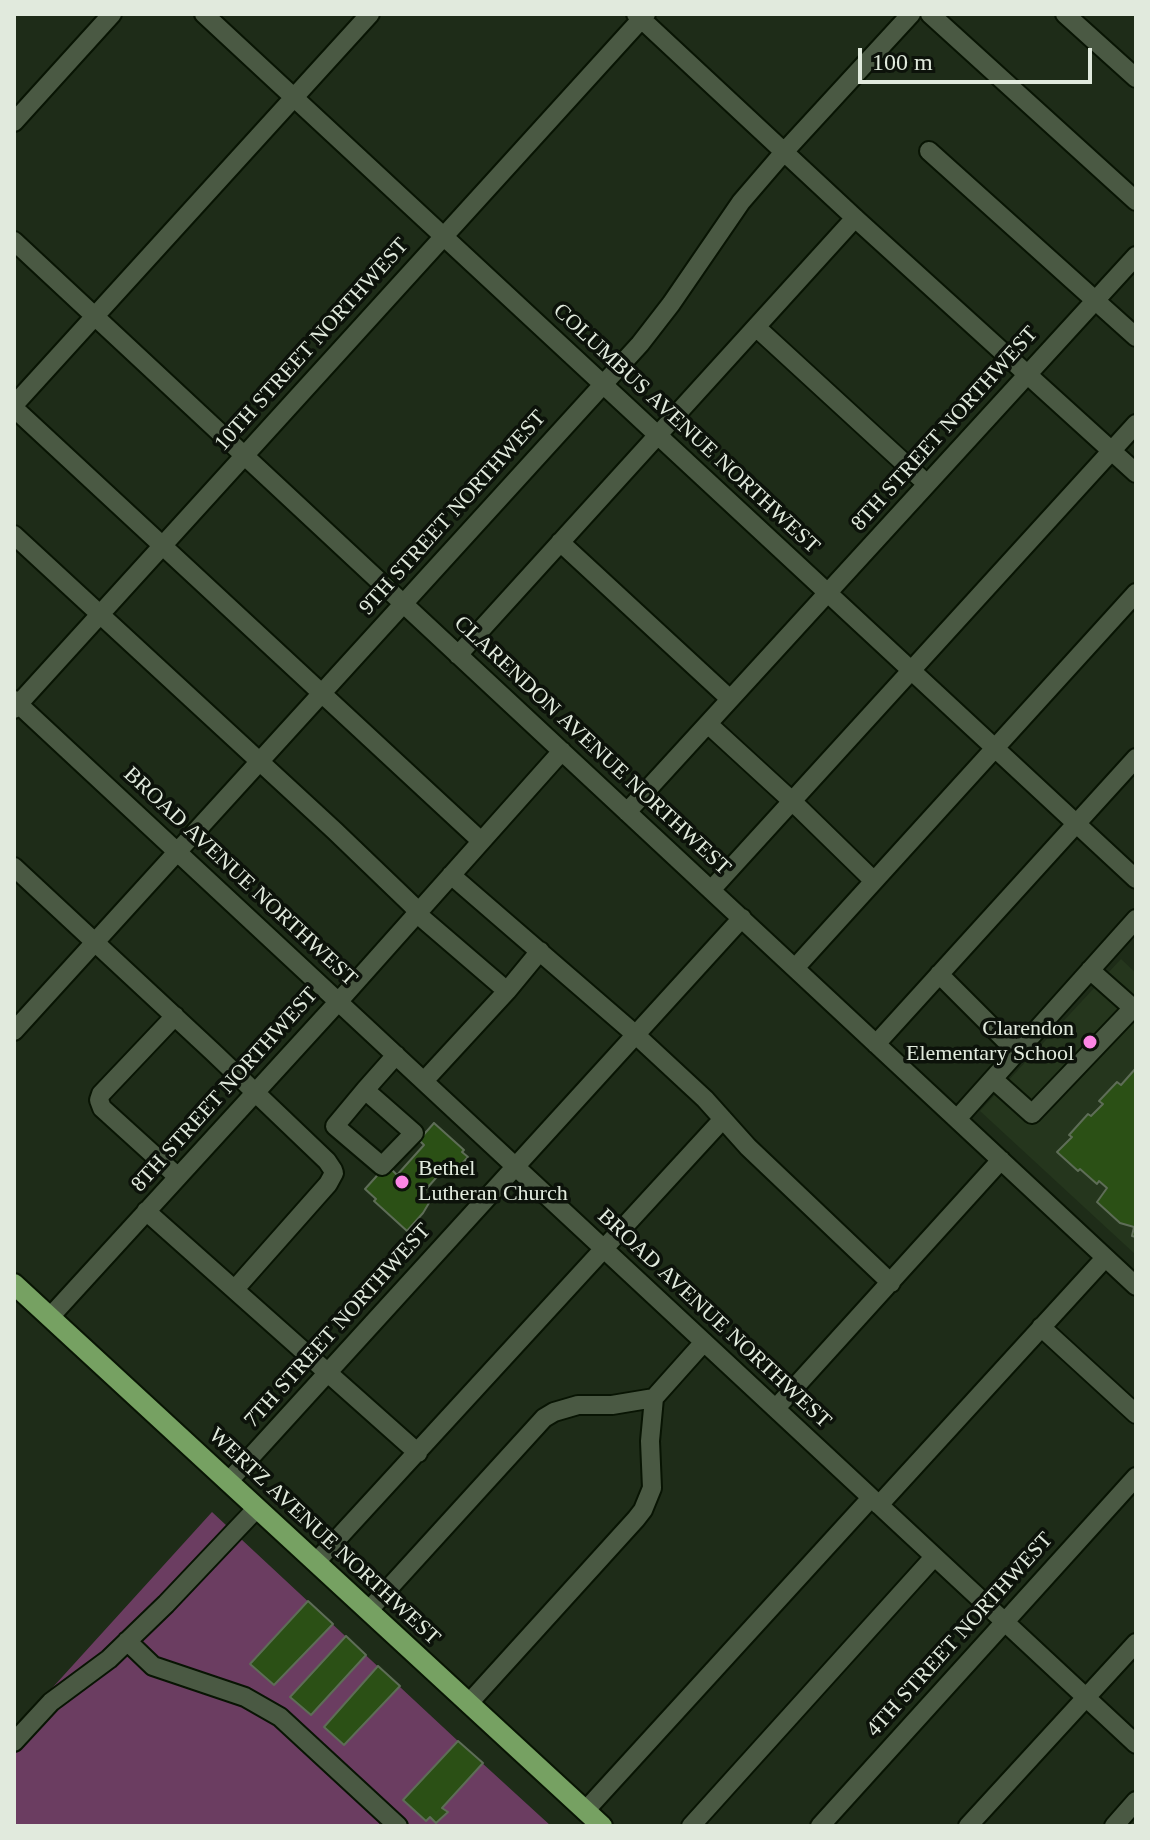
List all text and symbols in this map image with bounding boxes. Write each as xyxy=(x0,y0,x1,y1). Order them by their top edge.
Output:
scale bar xyxy=(862,32,1096,82)
text: 100 m xyxy=(872,49,933,75)
street label: 10TH STREET NORTHWEST xyxy=(209,233,415,457)
street label: COLUMBUS AVENUE NORTHWEST xyxy=(547,298,825,560)
street label: 8TH STREET NORTHWEST xyxy=(846,321,1044,537)
street label: 9TH STREET NORTHWEST xyxy=(354,405,552,621)
street label: CLARENDON AVENUE NORTHWEST xyxy=(448,611,736,881)
street label: BROAD AVENUE NORTHWEST xyxy=(118,762,362,992)
street label: 8TH STREET NORTHWEST xyxy=(126,982,324,1198)
place label: Clarendon Elementary School xyxy=(906,1016,1074,1068)
marker: Clarendon Elementary School xyxy=(1081,1033,1099,1051)
place label: Bethel Lutheran Church xyxy=(418,1156,568,1208)
marker: Bethel Lutheran Church xyxy=(393,1173,411,1191)
street label: BROAD AVENUE NORTHWEST xyxy=(592,1204,836,1434)
street label: 7TH STREET NORTHWEST xyxy=(239,1218,437,1434)
street label: WERTZ AVENUE NORTHWEST xyxy=(203,1423,445,1651)
street label: 4TH STREET NORTHWEST xyxy=(861,1527,1059,1743)

